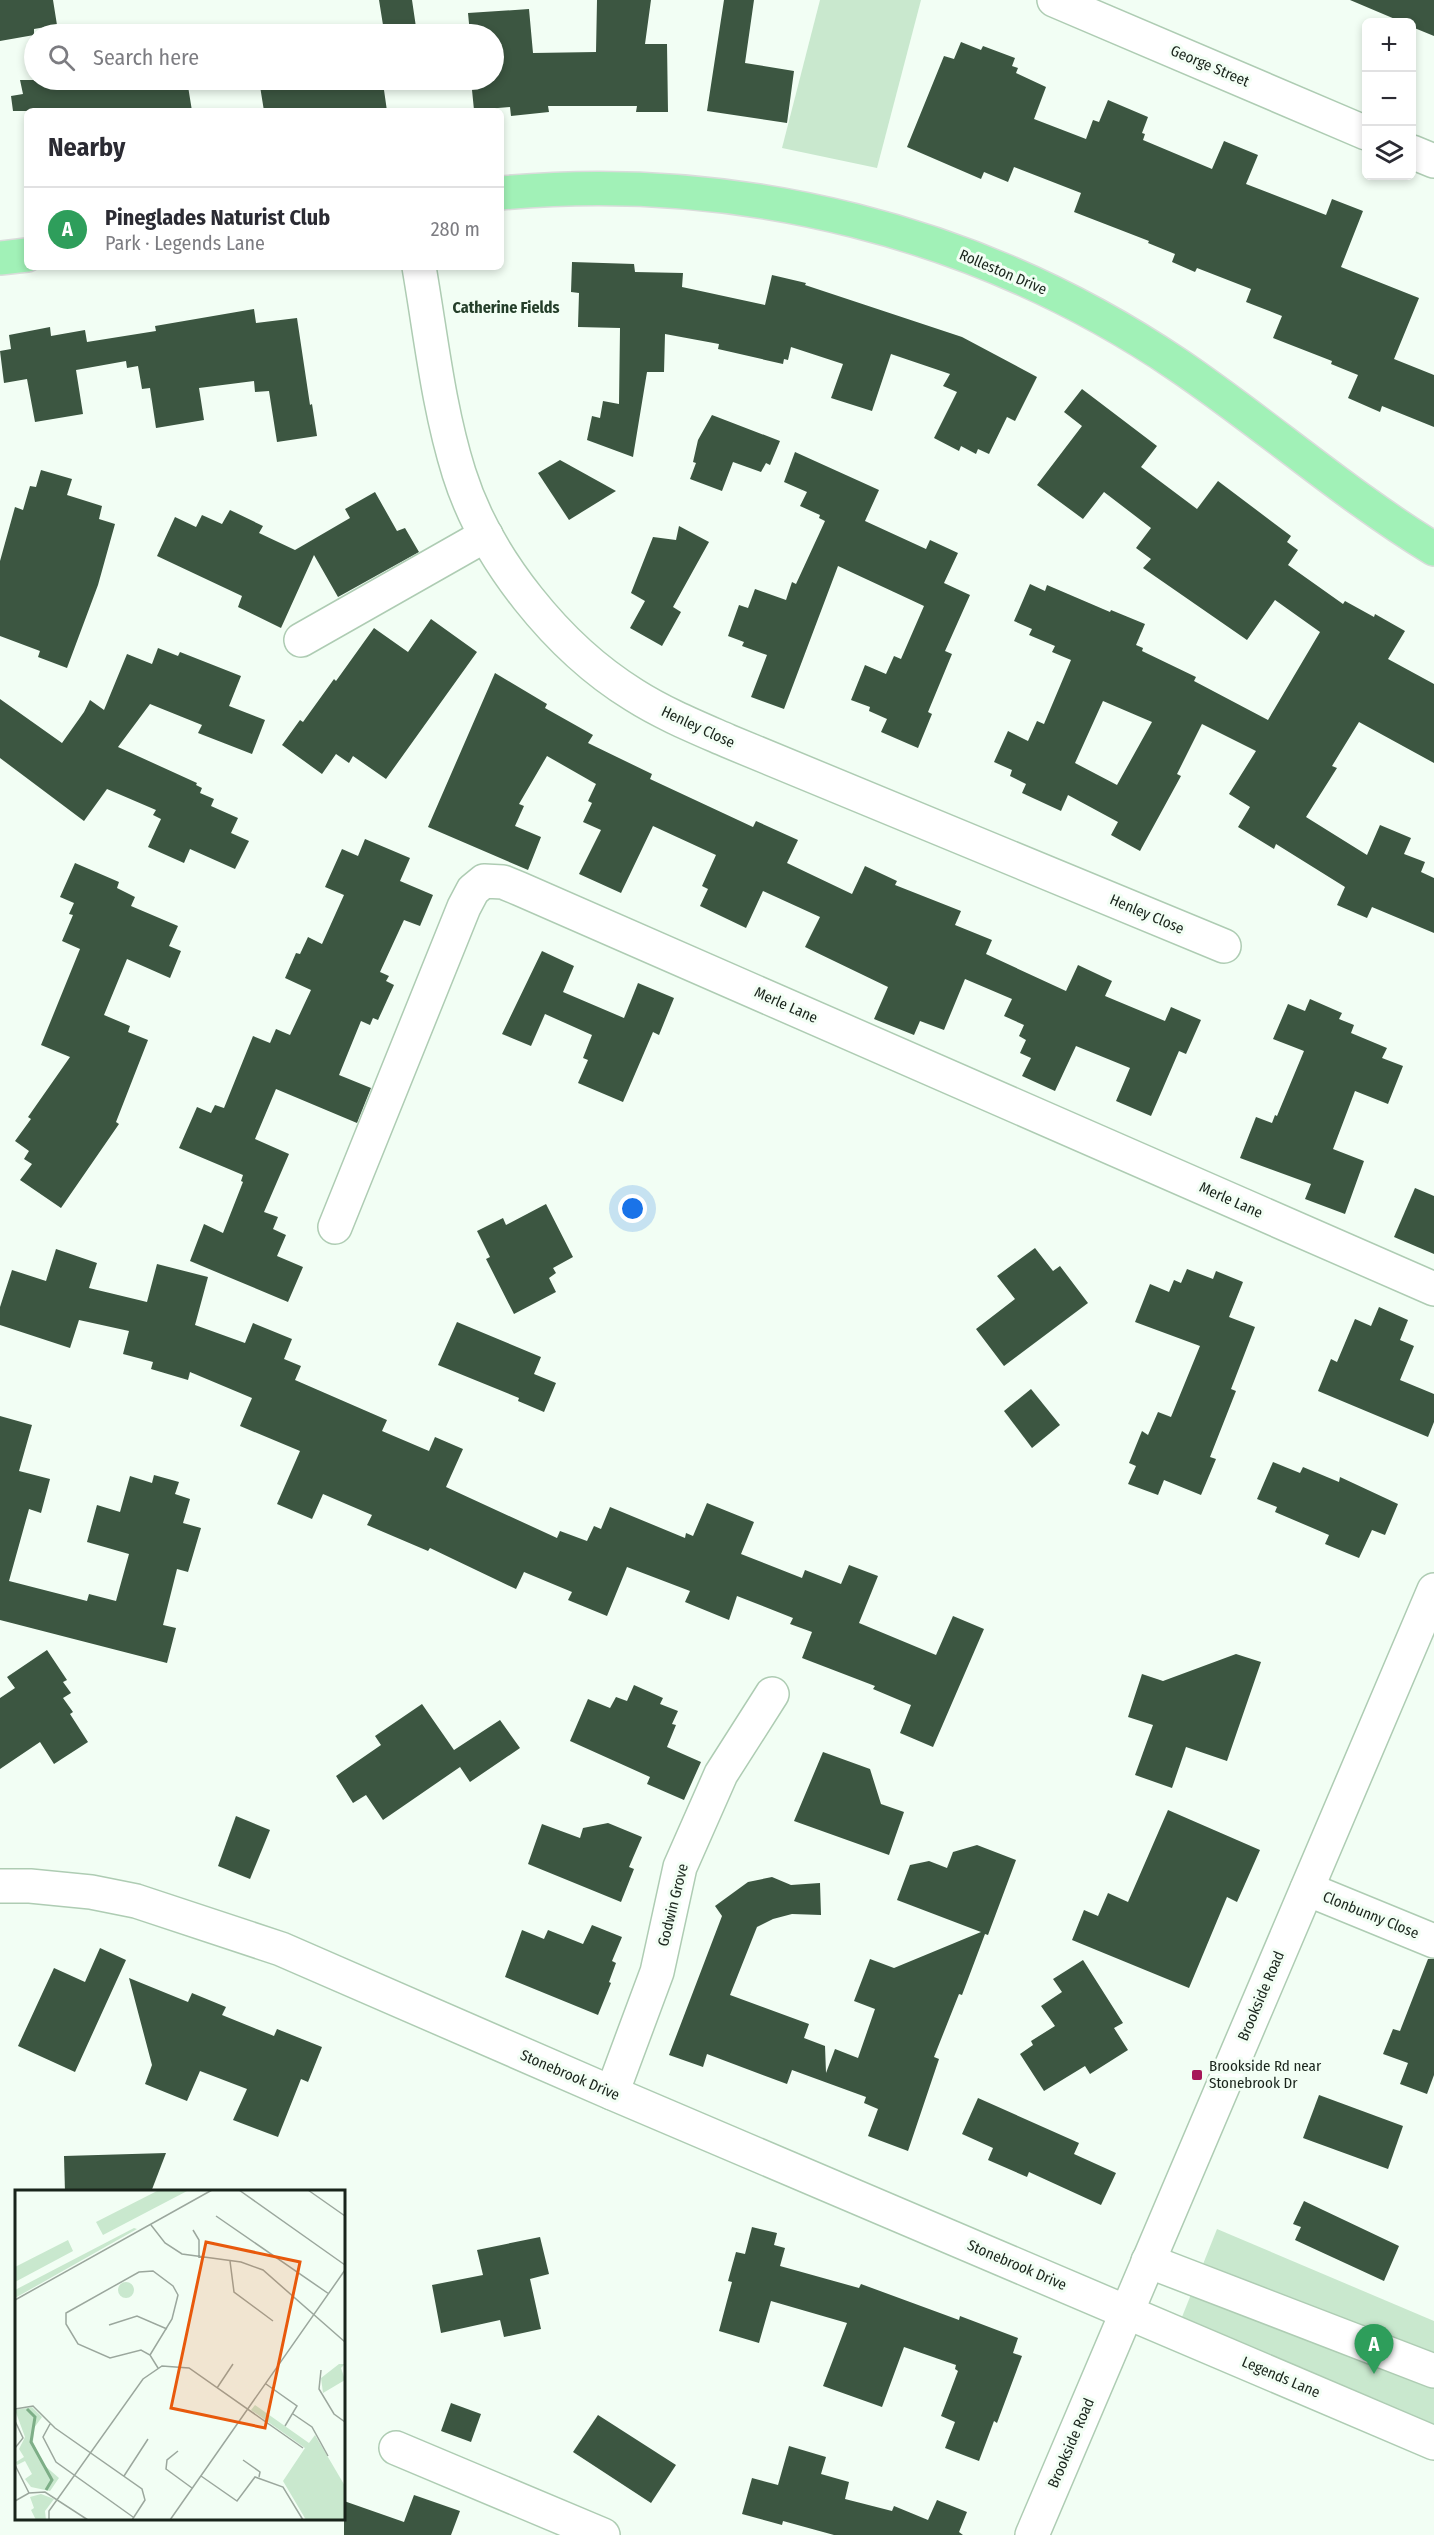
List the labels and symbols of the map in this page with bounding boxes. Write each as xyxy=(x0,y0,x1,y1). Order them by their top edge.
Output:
street label: George Street xyxy=(1168,41,1252,91)
street label: Rolleston Drive xyxy=(957,245,1049,299)
district label: Catherine Fields xyxy=(452,298,560,317)
street label: Henley Close xyxy=(658,702,738,752)
street label: Henley Close xyxy=(1107,890,1187,938)
street label: Merle Lane xyxy=(752,983,820,1027)
street label: Merle Lane xyxy=(1197,1178,1265,1222)
your location xyxy=(618,1194,647,1223)
street label: Godwin Grove xyxy=(654,1862,692,1948)
street label: Clonbunny Close xyxy=(1320,1888,1422,1942)
street label: Brookside Road xyxy=(1234,1948,1288,2044)
street label: Stonebrook Drive xyxy=(518,2046,622,2104)
place label: Brookside Rd near Stonebrook Dr xyxy=(1209,2057,1322,2092)
marker: Brookside Rd near Stonebrook Dr xyxy=(1190,2068,1204,2082)
inset map xyxy=(15,2190,345,2520)
street label: Stonebrook Drive xyxy=(965,2236,1069,2294)
pin: A xyxy=(1354,2324,1394,2374)
street label: Legends Lane xyxy=(1239,2352,1323,2402)
street label: Brookside Road xyxy=(1044,2395,1098,2491)

